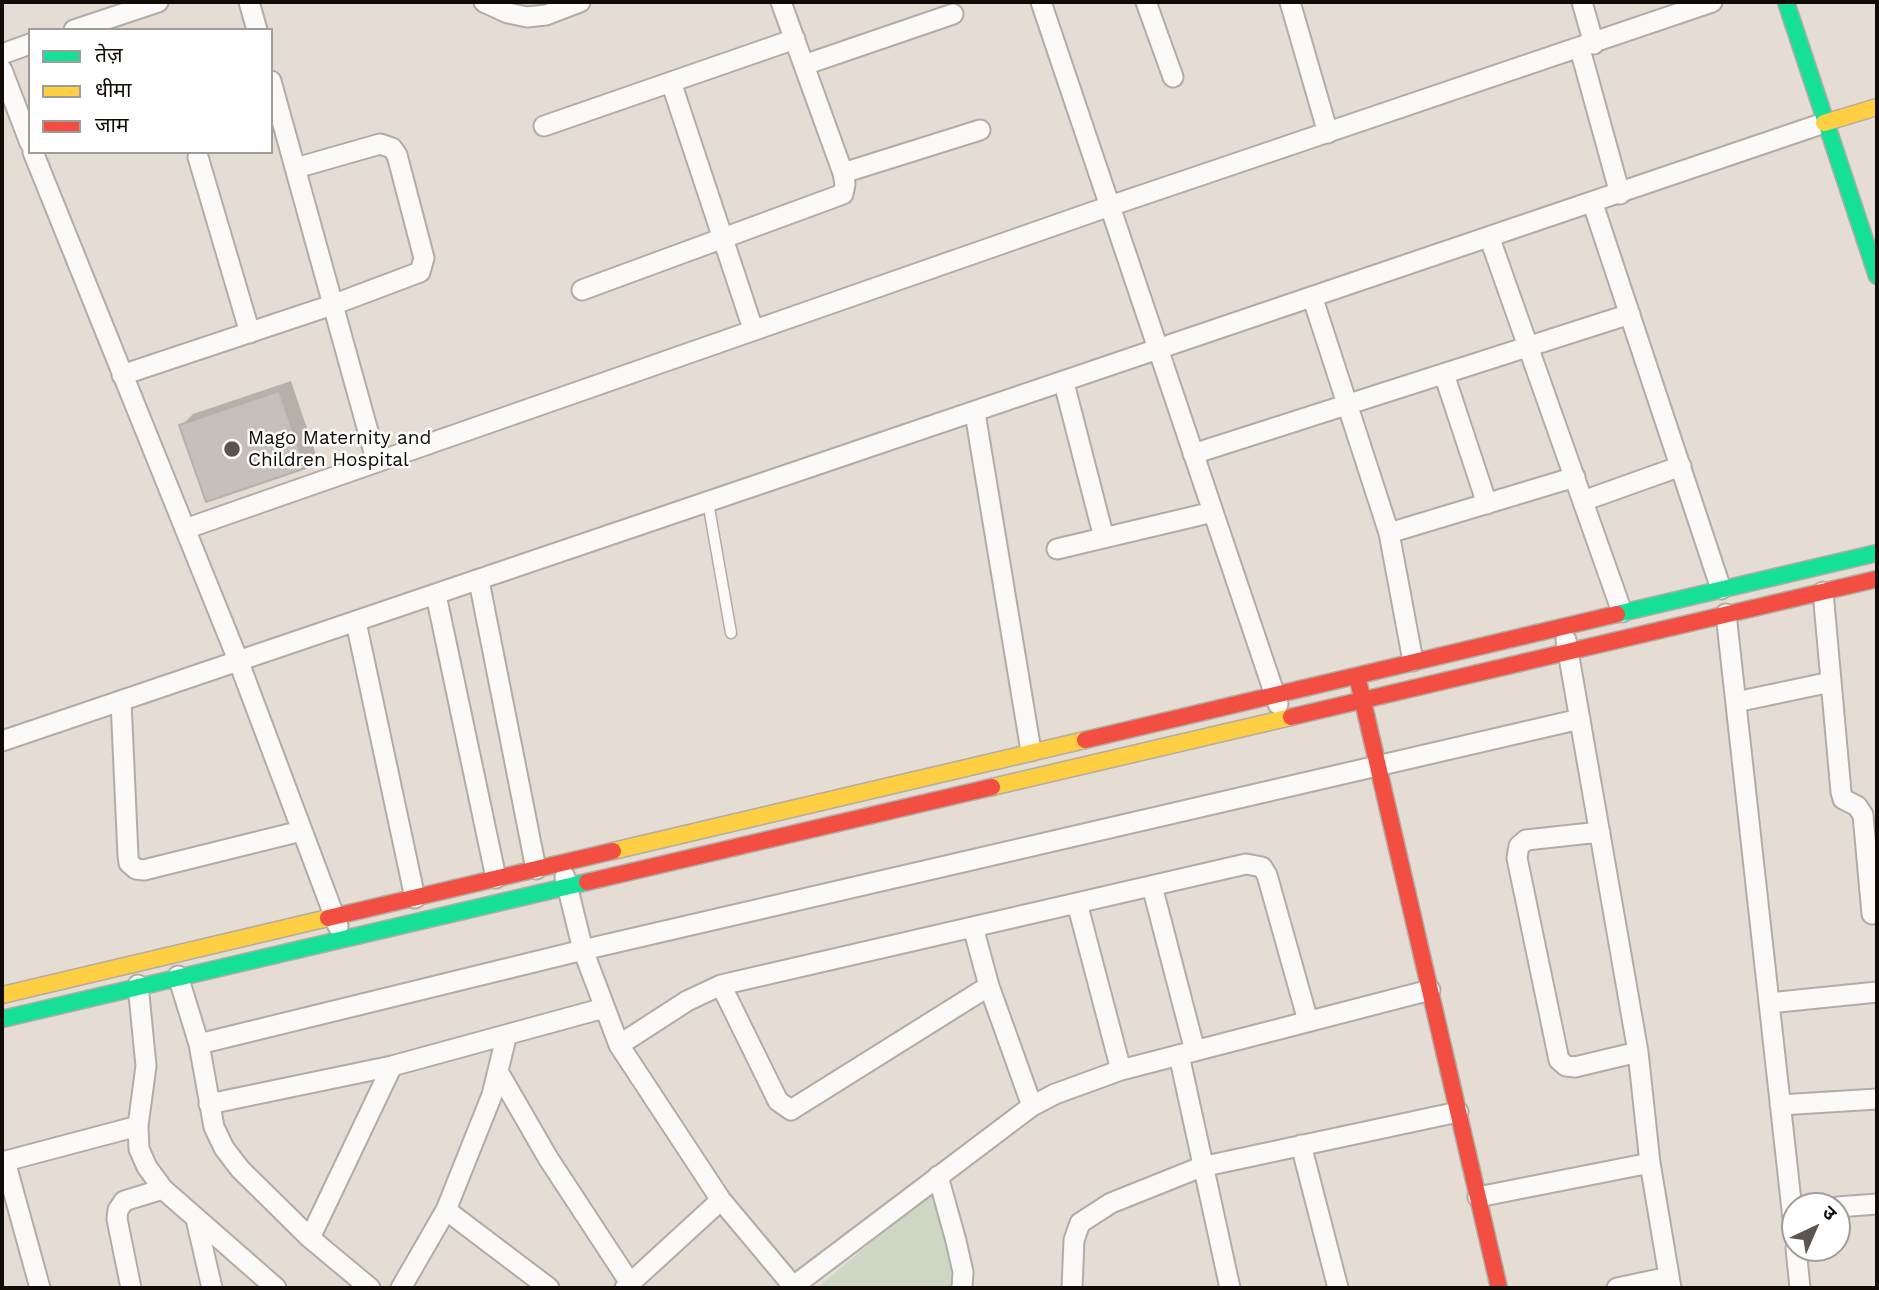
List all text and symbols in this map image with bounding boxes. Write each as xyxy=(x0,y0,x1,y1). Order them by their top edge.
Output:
legend xyxy=(28,28,273,154)
text: तेज़ xyxy=(95,42,123,67)
text: धीमा xyxy=(95,77,131,102)
text: जाम xyxy=(95,112,129,137)
place label: Mago Maternity and Children Hospital xyxy=(248,427,432,471)
marker: Mago Maternity and Children Hospital xyxy=(222,439,242,459)
north arrow xyxy=(1781,1192,1851,1262)
text: उ xyxy=(1818,1201,1842,1225)

